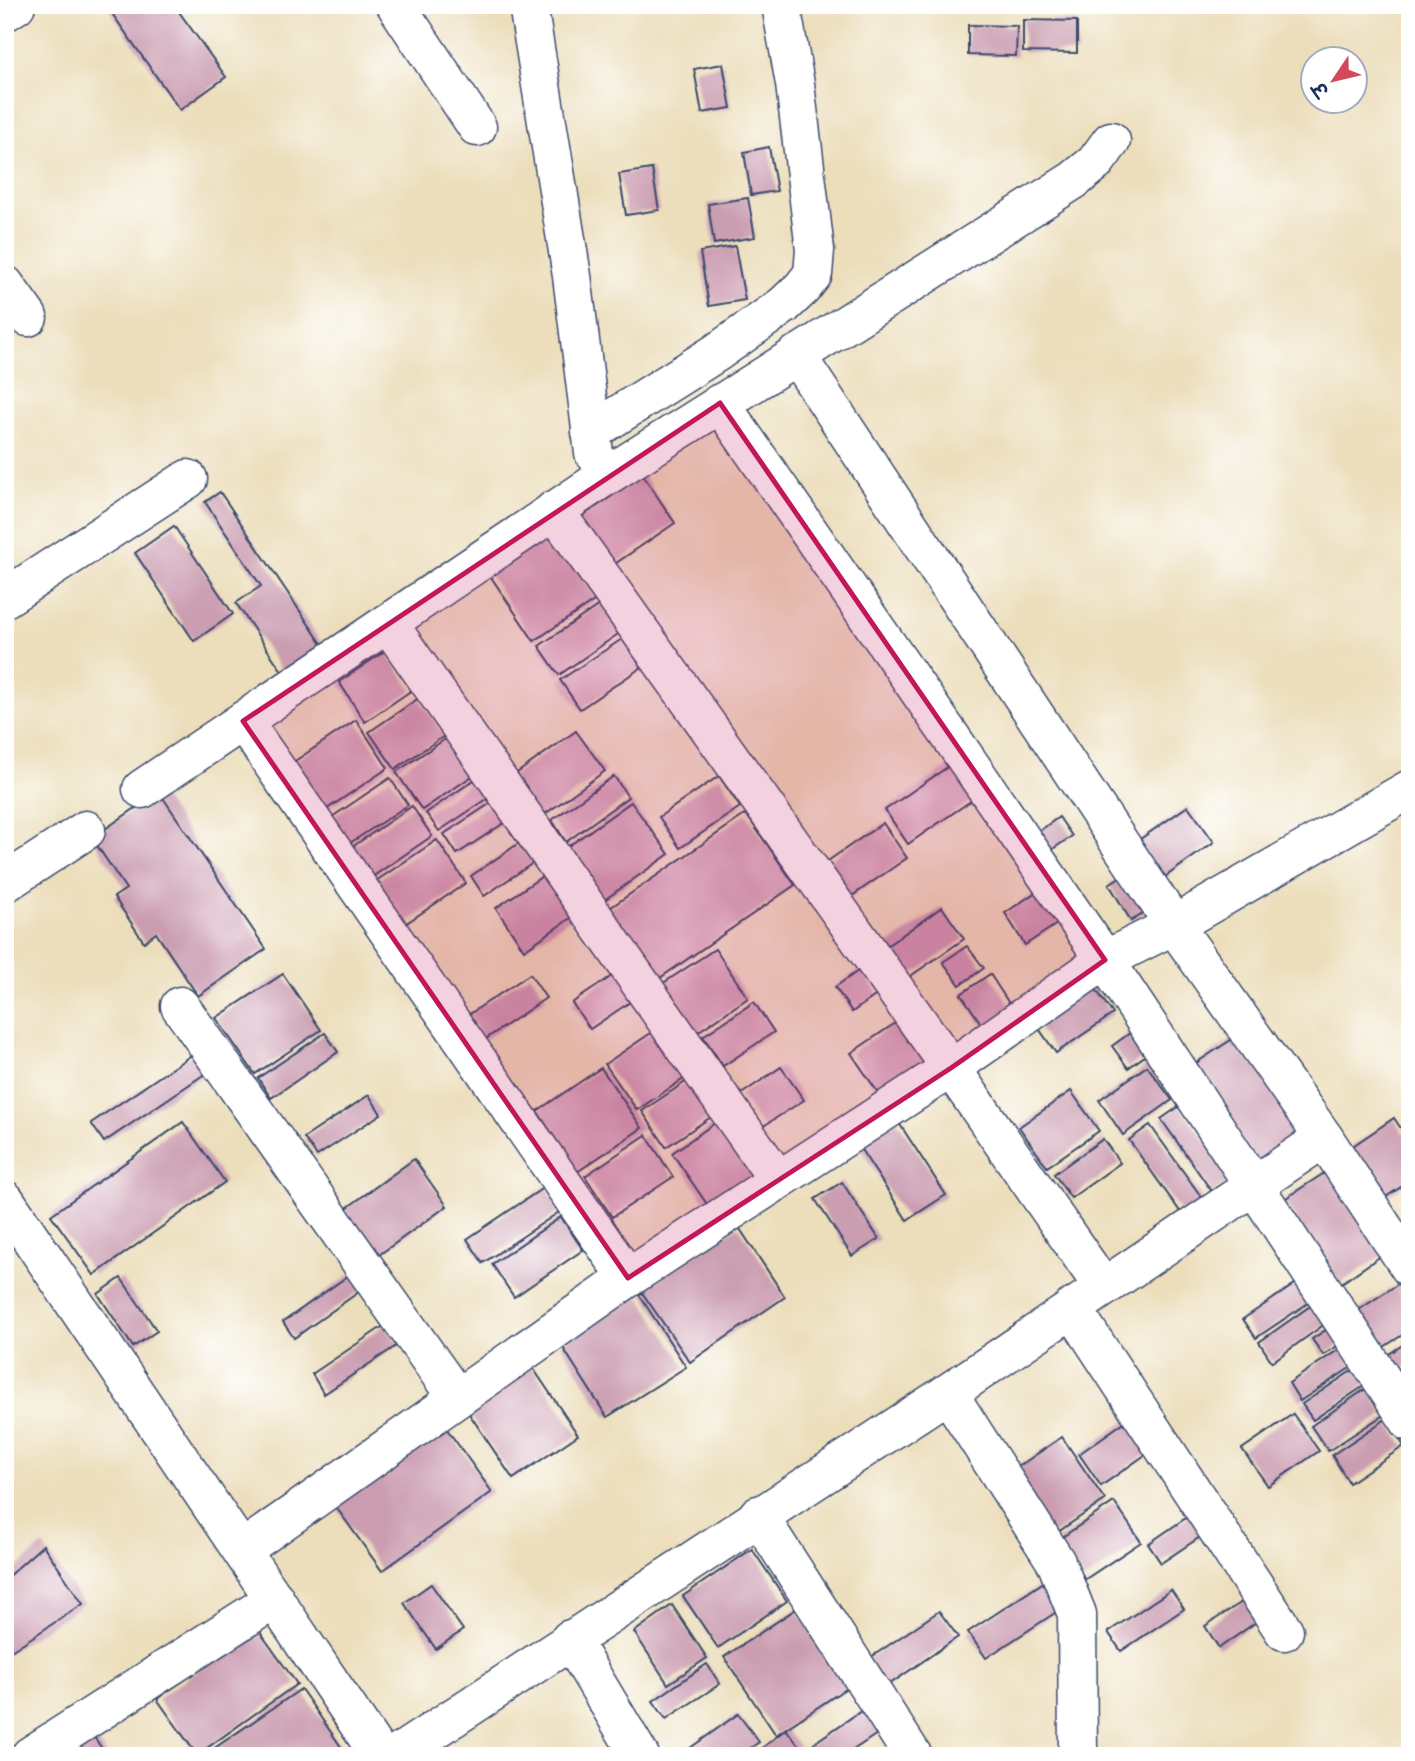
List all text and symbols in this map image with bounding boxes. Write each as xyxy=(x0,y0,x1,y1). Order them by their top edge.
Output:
north arrow xyxy=(1300,46,1370,116)
text: उ xyxy=(1305,75,1336,103)

